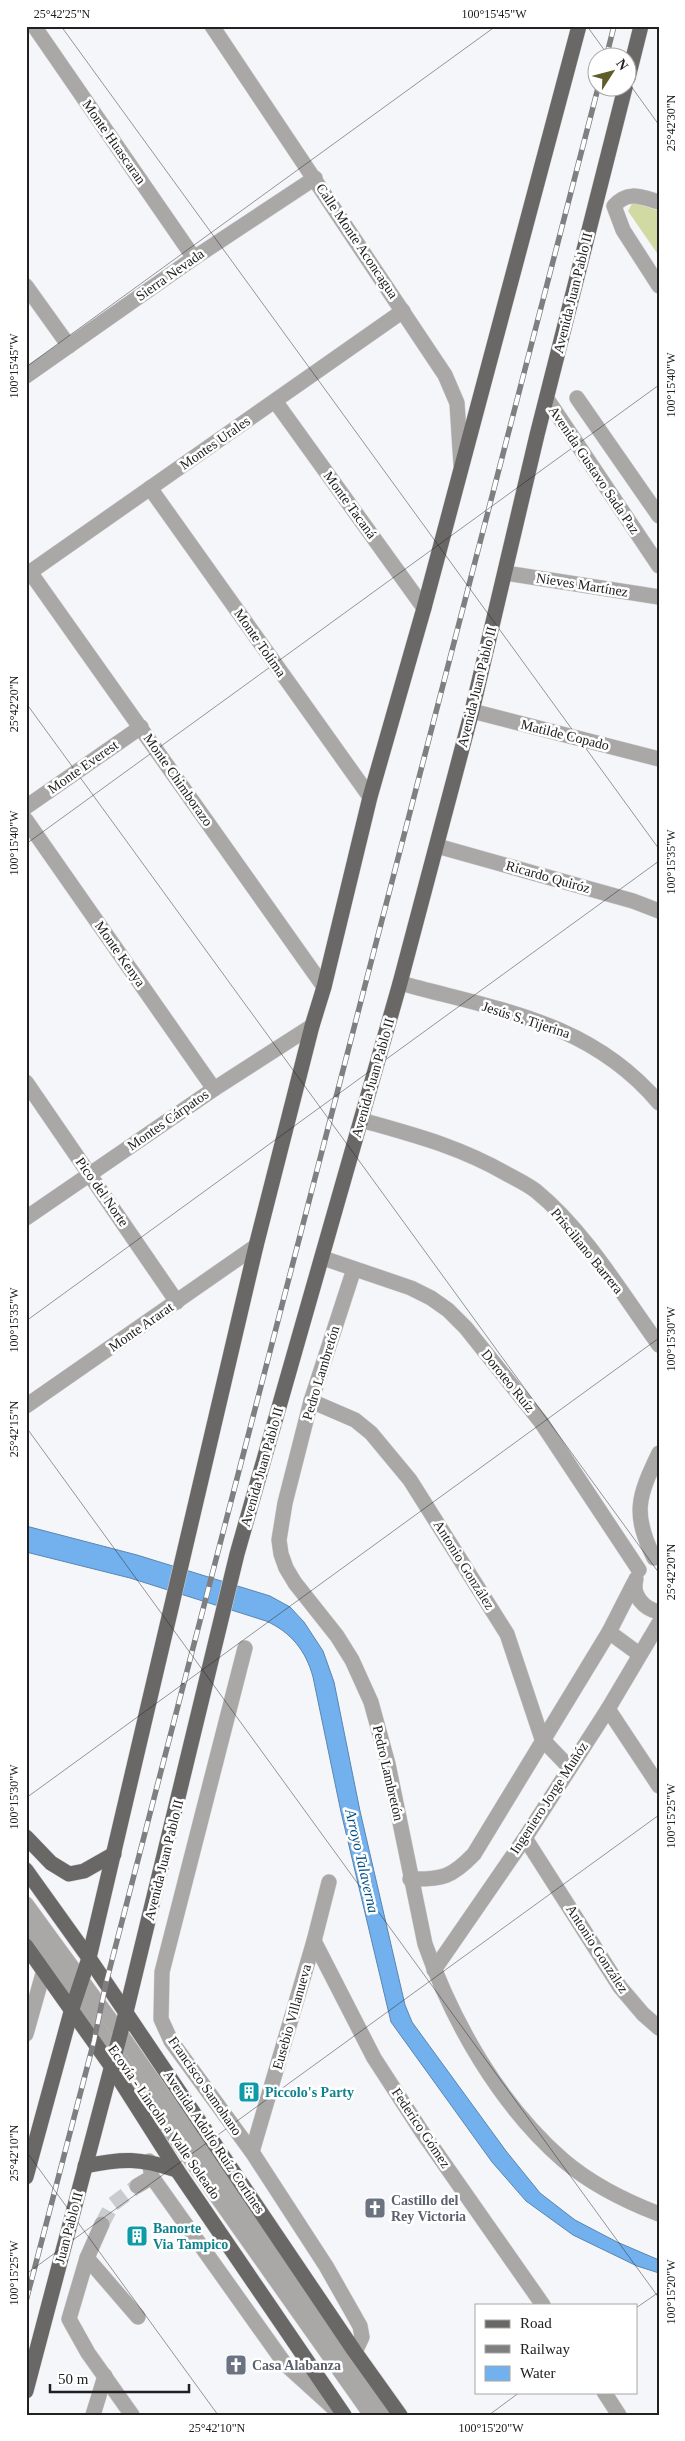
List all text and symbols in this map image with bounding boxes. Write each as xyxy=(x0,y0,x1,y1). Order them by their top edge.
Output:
text: 25°42'25"N xyxy=(34,7,91,21)
text: 100°15'45"W xyxy=(461,7,527,21)
north arrow xyxy=(588,48,638,98)
text: N xyxy=(613,56,631,73)
text: 25°42'30"N xyxy=(664,94,678,151)
street label: Monte Huascaran xyxy=(79,97,149,187)
street label: Calle Monte Aconcagua xyxy=(313,181,401,302)
street label: Avenida Juan Pablo II xyxy=(551,231,595,355)
street label: Sierra Nevada xyxy=(133,246,208,304)
text: 100°15'45"W xyxy=(7,333,21,399)
text: 100°15'40"W xyxy=(664,352,678,418)
street label: Avenida Gustavo Sada Paz xyxy=(546,403,642,537)
street label: Montes Urales xyxy=(177,413,253,473)
street label: Monte Tacaná xyxy=(321,469,380,542)
street label: Nieves Martínez xyxy=(535,570,629,600)
street label: Monte Tolima xyxy=(231,606,289,680)
street label: Avenida Juan Pablo II xyxy=(455,625,499,749)
text: 25°42'20"N xyxy=(7,675,21,732)
street label: Matilde Copado xyxy=(519,717,611,753)
street label: Monte Chimborazo xyxy=(141,731,215,829)
street label: Monte Everest xyxy=(45,737,121,797)
text: 100°15'40"W xyxy=(7,810,21,876)
text: 100°15'35"W xyxy=(664,829,678,895)
street label: Ricardo Quiróz xyxy=(504,858,592,896)
street label: Monte Kenya xyxy=(92,918,149,990)
street label: Jesús S. Tijerina xyxy=(480,999,573,1041)
street label: Avenida Juan Pablo II xyxy=(349,1016,397,1140)
street label: Montes Cárpatos xyxy=(125,1087,211,1153)
street label: Pico del Norte xyxy=(73,1155,131,1229)
street label: Prisciliano Barrera xyxy=(548,1205,626,1297)
text: 100°15'35"W xyxy=(7,1287,21,1353)
street label: Monte Ararat xyxy=(106,1299,176,1355)
text: 100°15'30"W xyxy=(664,1306,678,1372)
street label: Pedro Lambretón xyxy=(300,1324,342,1422)
street label: Doroteo Ruíz xyxy=(478,1347,538,1415)
text: 25°42'15"N xyxy=(7,1400,21,1457)
street label: Avenida Juan Pablo II xyxy=(238,1405,286,1529)
street label: Antonio González xyxy=(431,1518,497,1612)
text: 25°42'20"N xyxy=(664,1543,678,1600)
street label: Pedro Lambretón xyxy=(370,1724,406,1822)
street label: Ingeniero Jorge Muñóz xyxy=(507,1739,591,1857)
text: 100°15'30"W xyxy=(7,1764,21,1830)
text: 100°15'25"W xyxy=(664,1783,678,1849)
street label: Avenida Juan Pablo II xyxy=(142,1798,186,1922)
water label: Arroyo Talaverna xyxy=(342,1807,382,1914)
street label: Antonio González xyxy=(563,1902,631,1996)
street label: Eusebio Villanueva xyxy=(270,1962,314,2071)
street label: Francisco Samohano xyxy=(165,2034,245,2138)
street label: Ecovía - Lincoln a Valle Soleado xyxy=(105,2042,223,2202)
street label: Avenida Adolfo Ruíz Cortines xyxy=(160,2067,268,2217)
building icon: Piccolo's Party xyxy=(237,2080,261,2104)
place label: Piccolo's Party xyxy=(265,2085,354,2100)
street label: Federico Gómez xyxy=(389,2085,453,2171)
text: 25°42'10"N xyxy=(7,2124,21,2181)
street label: Juan Pablo II xyxy=(52,2190,86,2266)
place label: Castillo del Rey Victoria xyxy=(391,2193,466,2224)
church icon: Castillo del Rey Victoria xyxy=(363,2196,387,2220)
place label: Banorte Via Tampico xyxy=(153,2221,228,2252)
building icon: Banorte Via Tampico xyxy=(125,2224,149,2248)
text: 100°15'25"W xyxy=(7,2240,21,2306)
text: 100°15'20"W xyxy=(664,2259,678,2325)
legend xyxy=(475,2304,638,2394)
text: Road xyxy=(520,2315,552,2331)
text: Railway xyxy=(520,2341,570,2357)
church icon: Casa Alabanza xyxy=(224,2353,248,2377)
place label: Casa Alabanza xyxy=(252,2358,341,2373)
scale bar xyxy=(50,2361,189,2393)
text: Water xyxy=(520,2365,555,2381)
text: 50 m xyxy=(58,2371,89,2387)
text: 25°42'10"N xyxy=(189,2421,246,2435)
text: 100°15'20"W xyxy=(458,2421,524,2435)

